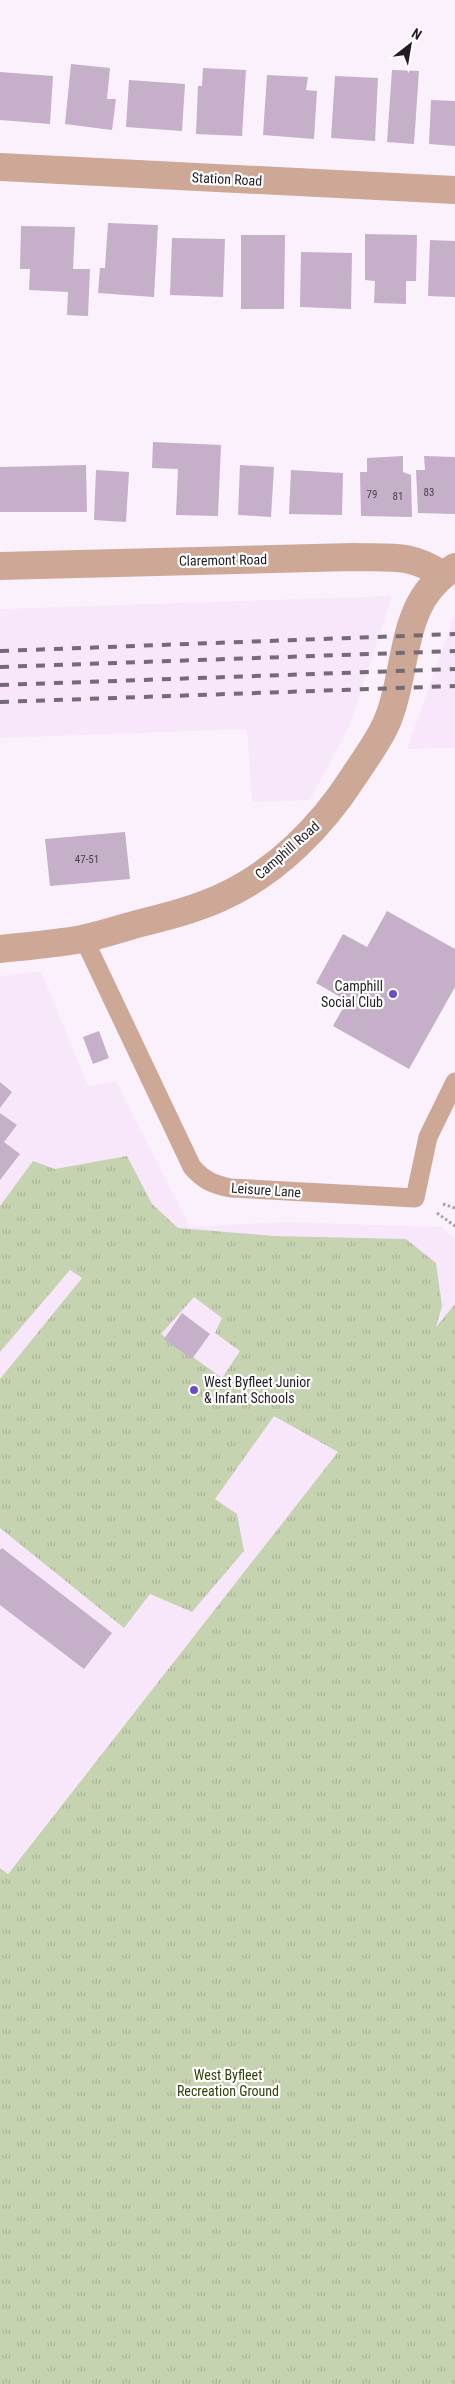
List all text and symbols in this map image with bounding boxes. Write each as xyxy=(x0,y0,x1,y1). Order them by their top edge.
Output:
north arrow xyxy=(385,20,435,70)
text: N xyxy=(409,25,424,43)
street label: Station Road xyxy=(191,169,263,189)
house number: 83 xyxy=(424,486,434,499)
house number: 79 xyxy=(367,488,377,501)
house number: 81 xyxy=(393,490,403,503)
street label: Claremont Road xyxy=(179,551,267,569)
street label: Camphill Road xyxy=(252,818,322,882)
house number: 47-51 xyxy=(75,853,99,866)
place label: Camphill Social Club xyxy=(321,978,383,1010)
marker: Camphill Social Club xyxy=(387,988,399,1000)
street label: Leisure Lane xyxy=(230,1180,302,1200)
place label: West Byfleet Junior & Infant Schools xyxy=(204,1374,311,1406)
marker: West Byfleet Junior & Infant Schools xyxy=(188,1384,200,1396)
park label: West Byfleet Recreation Ground xyxy=(177,2067,279,2099)

